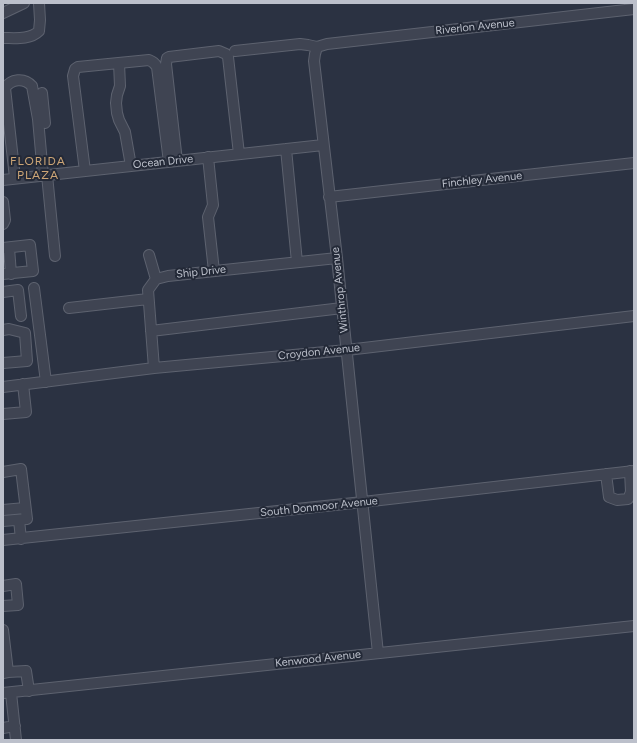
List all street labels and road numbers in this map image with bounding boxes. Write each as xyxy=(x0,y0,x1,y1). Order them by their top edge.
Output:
street label: Riverlon Avenue xyxy=(435,16,515,38)
street label: Ocean Drive xyxy=(132,152,194,172)
street label: Finchley Avenue xyxy=(441,169,523,191)
street label: Winthrop Avenue xyxy=(329,247,351,333)
street label: Ship Drive xyxy=(175,263,227,281)
street label: Croydon Avenue xyxy=(277,341,361,363)
street label: South Donmoor Avenue xyxy=(260,494,378,520)
street label: Kenwood Avenue xyxy=(274,648,362,670)

